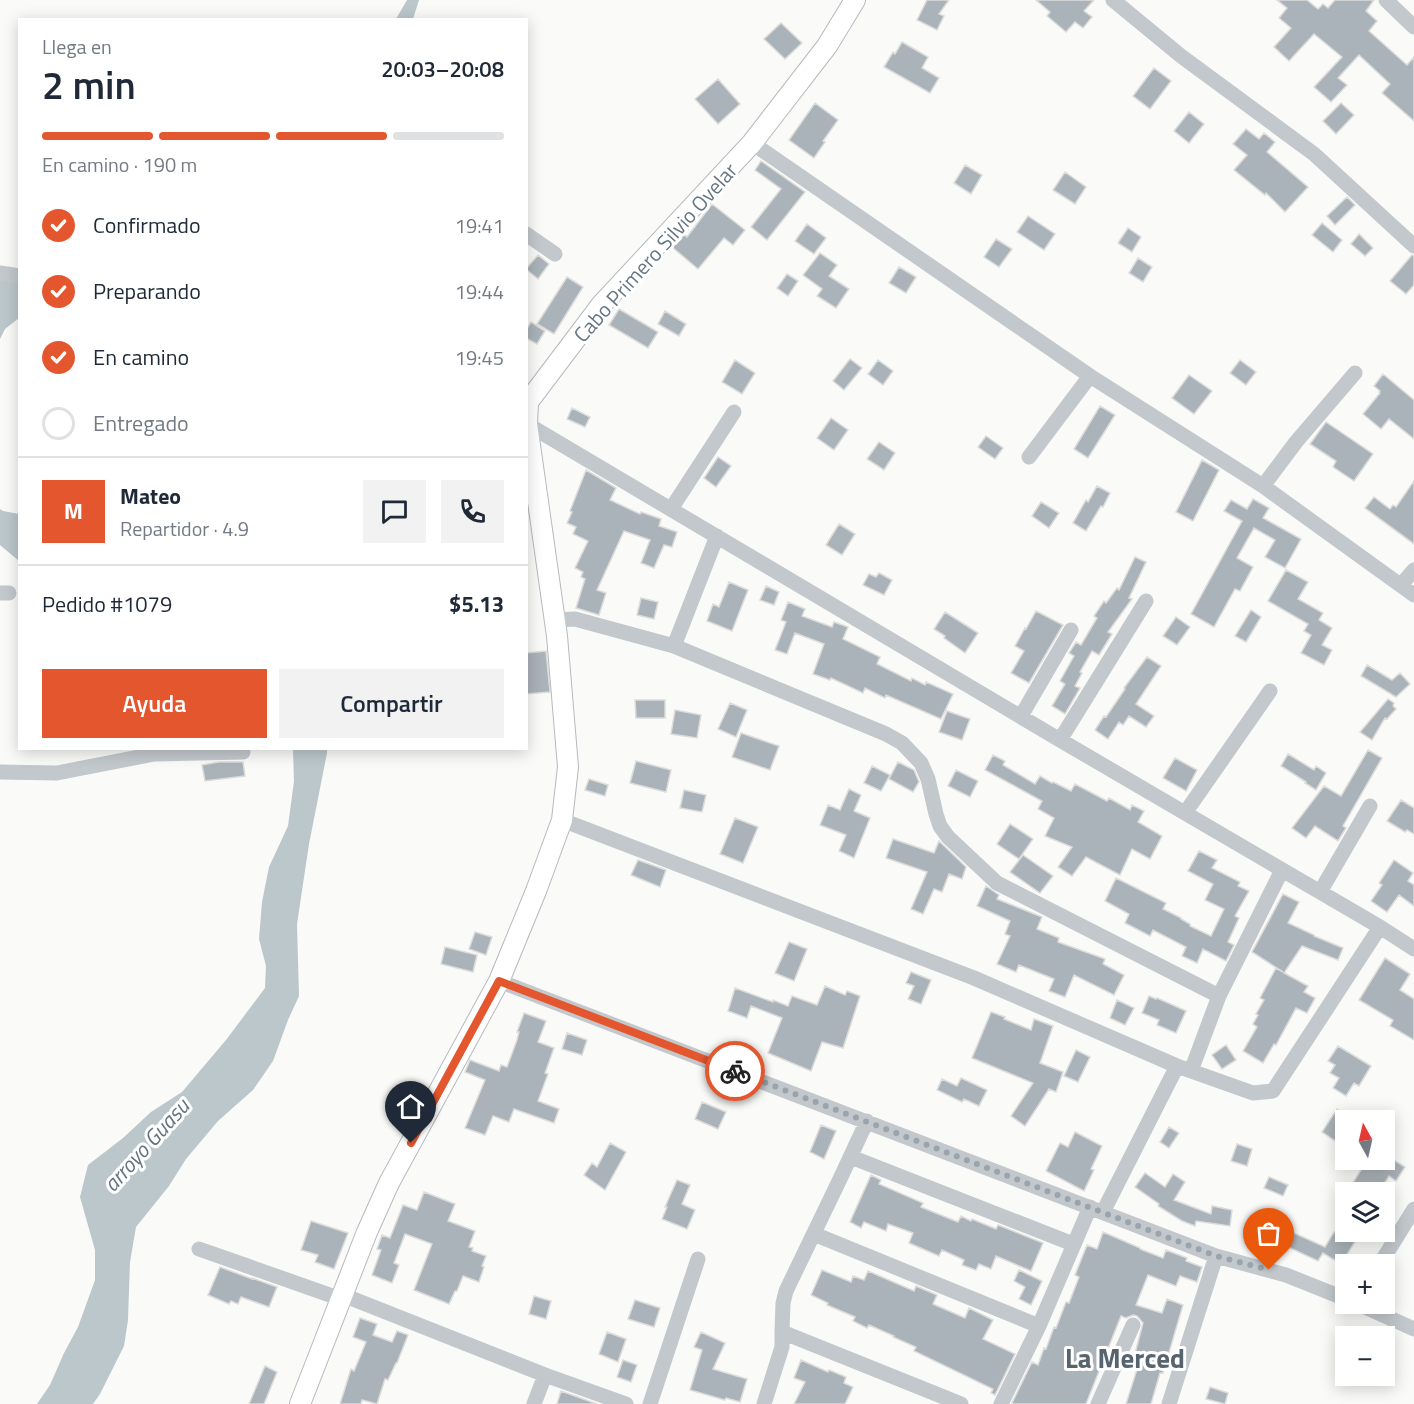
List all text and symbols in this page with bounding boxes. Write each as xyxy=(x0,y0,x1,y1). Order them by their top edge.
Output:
text: Llega en xyxy=(42,31,112,62)
text: 20:03–20:08 xyxy=(381,52,504,86)
text: 2 min xyxy=(42,55,136,114)
text: En camino · 190 m xyxy=(42,149,197,180)
street label: Cabo Primero Silvio Ovelar xyxy=(565,155,745,349)
text: Confirmado xyxy=(93,208,201,242)
icon: check xyxy=(42,209,75,242)
text: 19:41 xyxy=(455,210,504,241)
text: Preparando xyxy=(93,274,201,308)
icon: check xyxy=(42,275,75,308)
text: 19:44 xyxy=(455,276,504,307)
text: En camino xyxy=(93,340,189,374)
icon: check xyxy=(42,341,75,374)
text: 19:45 xyxy=(455,342,504,373)
text: Entregado xyxy=(93,406,189,440)
text: Mateo xyxy=(120,479,181,513)
button: chat xyxy=(363,480,426,543)
button: phone xyxy=(441,480,504,543)
text: M xyxy=(64,494,83,528)
text: Repartidor · 4.9 xyxy=(120,513,249,544)
text: Pedido #1079 xyxy=(42,587,172,621)
text: $5.13 xyxy=(449,587,504,621)
button: Ayuda xyxy=(42,669,267,738)
button: Compartir xyxy=(279,669,504,738)
courier xyxy=(705,1041,765,1101)
icon: bike xyxy=(719,1055,752,1088)
pin xyxy=(385,1081,436,1143)
water label: arroyo Guasu xyxy=(95,1089,199,1199)
icon: home xyxy=(394,1090,427,1123)
north arrow xyxy=(1335,1110,1395,1170)
map controls xyxy=(1335,1110,1395,1386)
button: layers xyxy=(1335,1182,1395,1242)
pin xyxy=(1243,1208,1294,1270)
icon: bag xyxy=(1252,1217,1285,1250)
button: + xyxy=(1335,1254,1395,1314)
button: − xyxy=(1335,1326,1395,1386)
district label: La Merced xyxy=(1065,1337,1185,1378)

